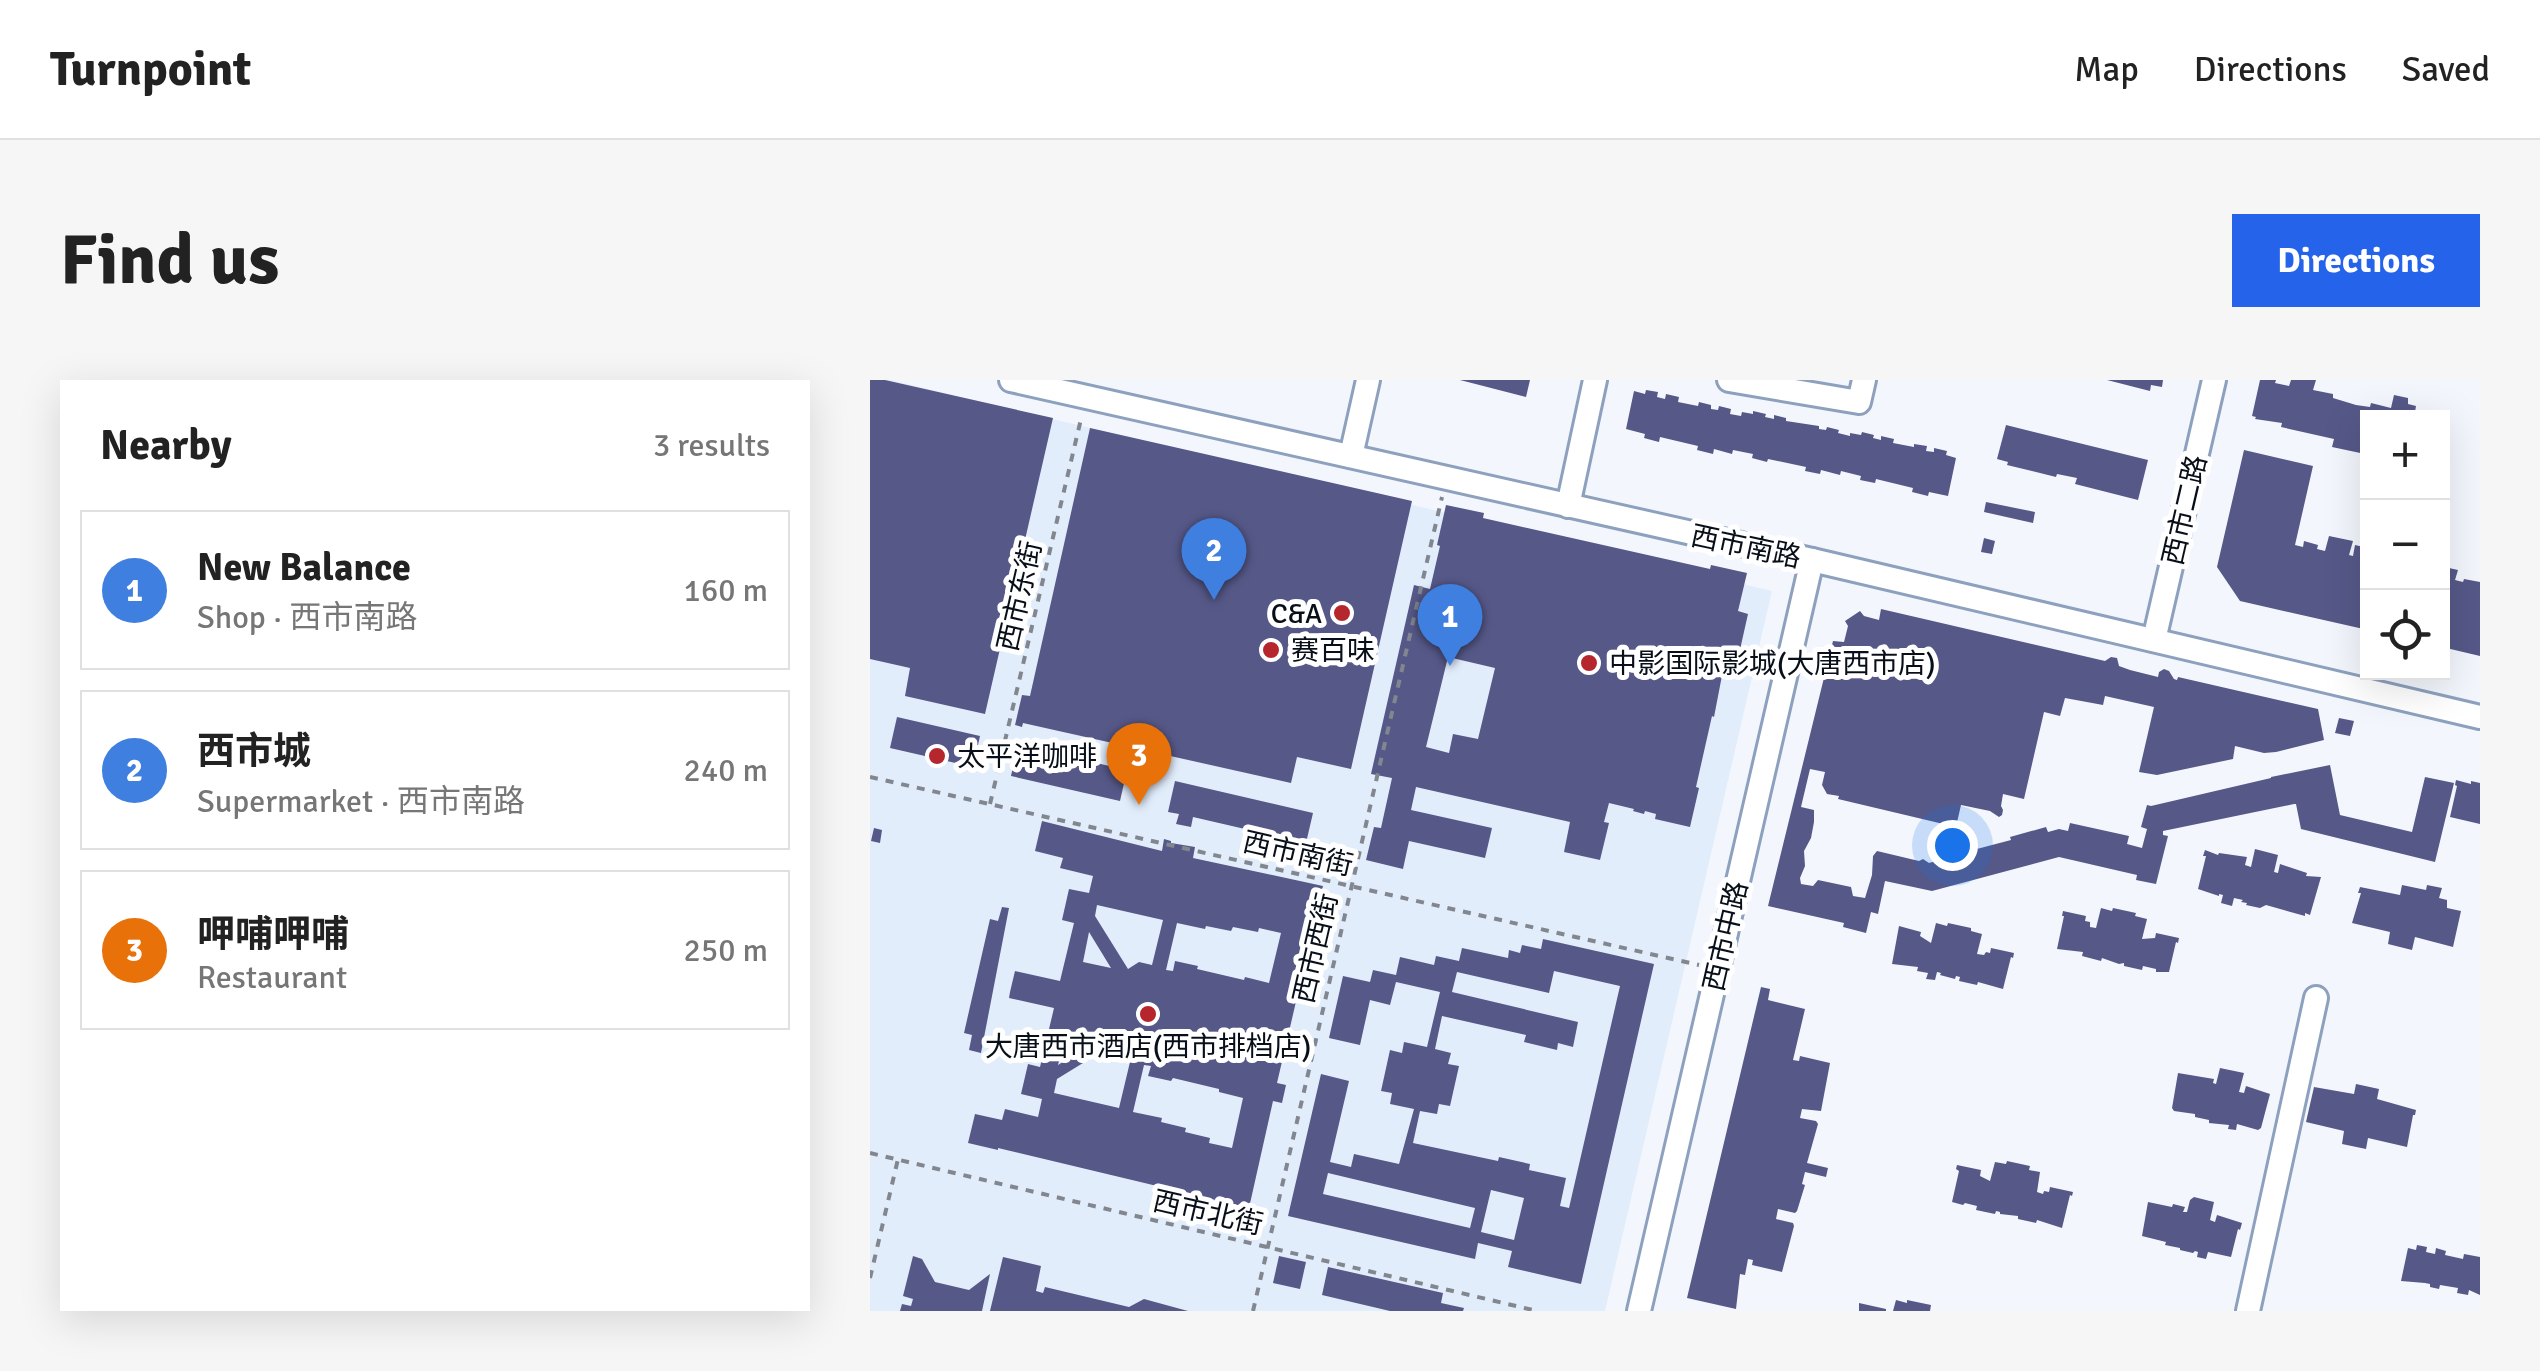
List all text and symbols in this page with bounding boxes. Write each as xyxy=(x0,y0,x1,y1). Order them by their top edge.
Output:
text: Turnpoint xyxy=(50,40,251,99)
text: Map xyxy=(2074,48,2139,91)
text: Directions xyxy=(2194,48,2347,91)
text: Saved xyxy=(2402,48,2490,91)
button: Directions xyxy=(2232,214,2480,307)
text: Find us xyxy=(60,217,279,303)
map controls xyxy=(2360,410,2450,680)
button: + xyxy=(2360,410,2450,500)
text: Nearby xyxy=(100,420,232,471)
text: 3 results xyxy=(653,426,770,465)
street label: 西市二路 xyxy=(2156,452,2214,569)
button: − xyxy=(2360,500,2450,590)
pin: 2 xyxy=(1182,518,1246,600)
street label: 西市南路 xyxy=(1687,519,1804,575)
street label: 西市东街 xyxy=(991,538,1049,655)
text: New Balance xyxy=(197,544,411,591)
text: 1 xyxy=(126,571,143,610)
text: 160 m xyxy=(684,571,768,610)
pin: 1 xyxy=(1418,584,1482,666)
button: locate xyxy=(2360,590,2450,680)
place label: C&A xyxy=(1271,597,1322,631)
text: Shop · 西市南路 xyxy=(197,598,418,637)
marker: C&A xyxy=(1331,602,1353,624)
place label: 赛百味 xyxy=(1291,634,1375,668)
marker: 赛百味 xyxy=(1260,639,1282,661)
place label: 中影国际影城(大唐西市店) xyxy=(1609,647,1936,681)
marker: 中影国际影城(大唐西市店) xyxy=(1578,652,1600,674)
pin: 3 xyxy=(1106,722,1172,805)
text: 西市城 xyxy=(197,728,311,775)
place label: 太平洋咖啡 xyxy=(957,740,1097,774)
marker: 太平洋咖啡 xyxy=(926,745,948,767)
text: 2 xyxy=(126,751,143,790)
text: 240 m xyxy=(684,751,768,790)
text: Supermarket · 西市南路 xyxy=(197,782,525,821)
your location xyxy=(1927,820,1978,871)
street label: 西市南街 xyxy=(1239,825,1356,883)
street label: 西市中路 xyxy=(1697,878,1755,995)
street label: 西市西街 xyxy=(1287,890,1345,1007)
text: 呷哺呷哺 xyxy=(197,911,349,958)
text: 3 xyxy=(126,931,143,970)
text: 250 m xyxy=(684,931,768,970)
text: Restaurant xyxy=(197,958,347,997)
marker: 大唐西市酒店(西市排档店) xyxy=(1137,1003,1159,1025)
place label: 大唐西市酒店(西市排档店) xyxy=(985,1030,1311,1064)
street label: 西市北街 xyxy=(1149,1184,1266,1242)

